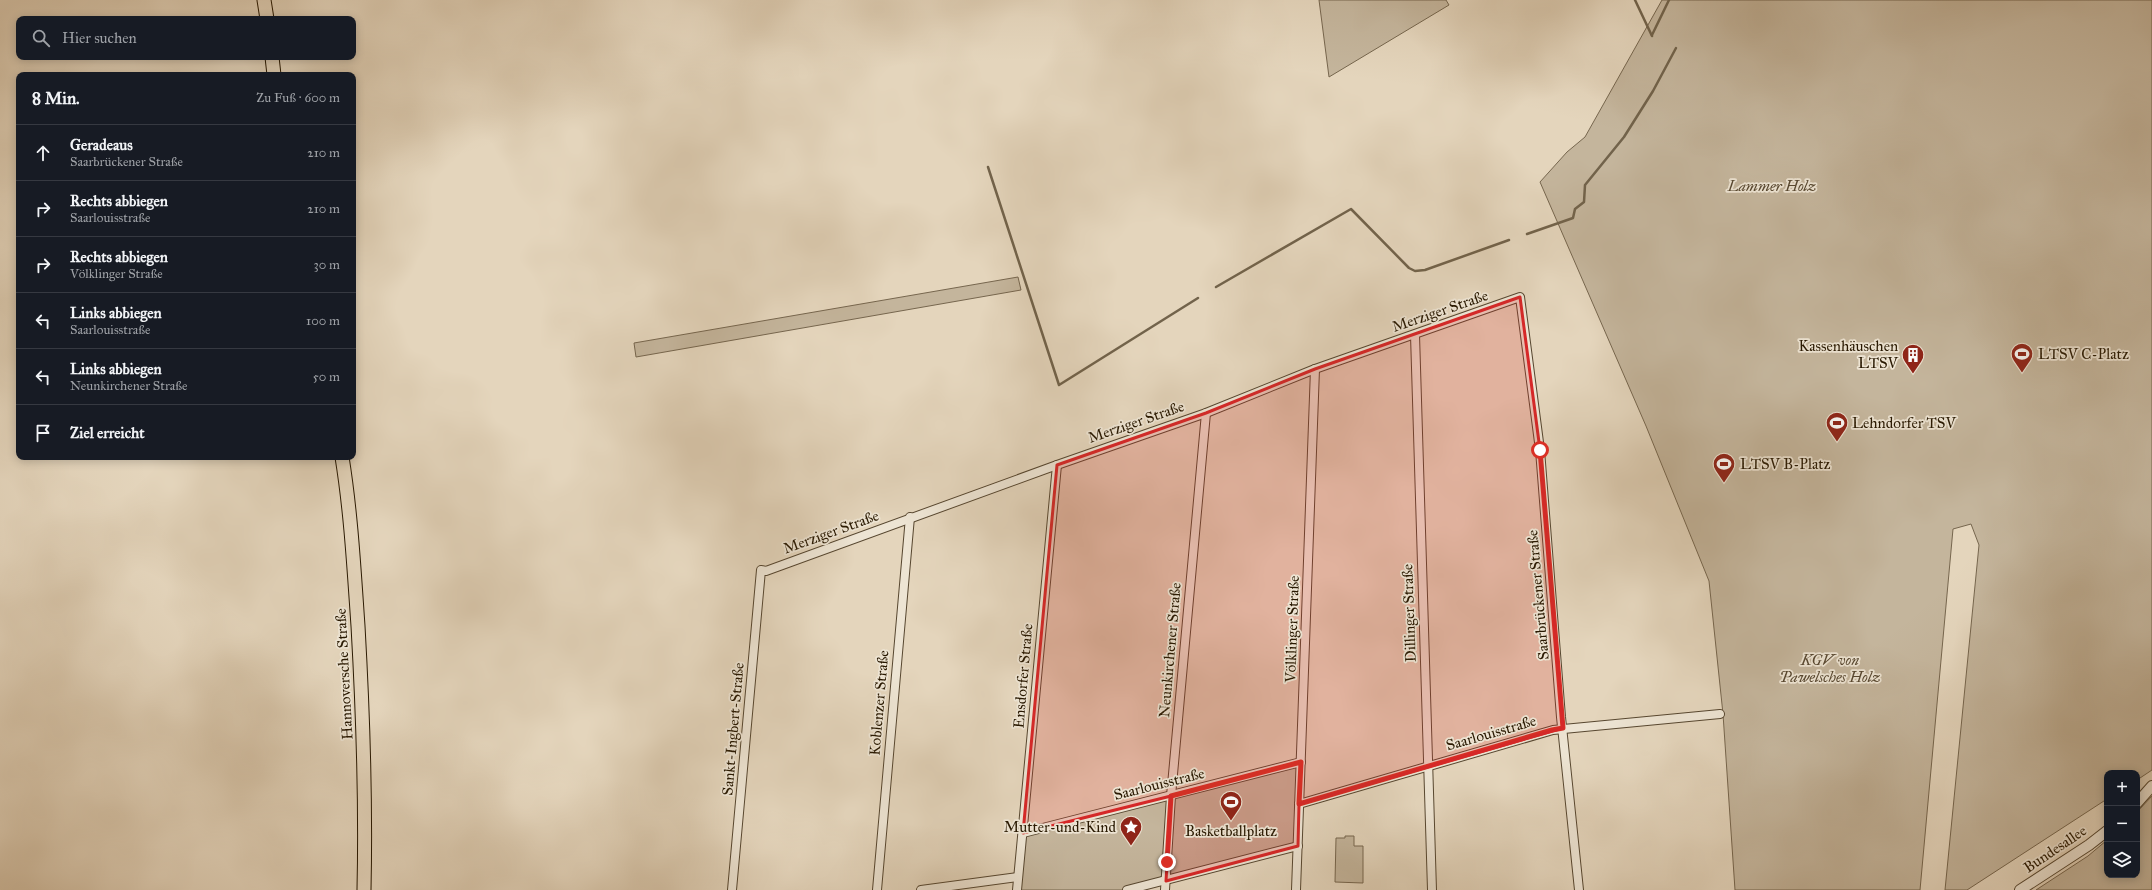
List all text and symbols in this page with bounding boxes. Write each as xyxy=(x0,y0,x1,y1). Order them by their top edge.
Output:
search box xyxy=(16,16,356,60)
icon: search xyxy=(30,27,52,49)
text: Hier suchen xyxy=(62,29,137,47)
text: 8 Min. xyxy=(32,88,80,109)
text: Zu Fuß · 600 m xyxy=(256,90,340,106)
text: Geradeaus xyxy=(70,136,133,154)
icon: ahead xyxy=(32,142,54,164)
text: 210 m xyxy=(307,145,340,161)
text: Saarbrückener Straße xyxy=(70,154,183,170)
park label: Lammer Holz xyxy=(1727,177,1817,195)
text: Rechts abbiegen xyxy=(70,192,168,210)
icon: right xyxy=(32,198,54,220)
text: 210 m xyxy=(307,201,340,217)
text: Saarlouisstraße xyxy=(70,210,150,226)
text: Rechts abbiegen xyxy=(70,248,168,266)
icon: right xyxy=(32,254,54,276)
text: 30 m xyxy=(314,257,340,273)
text: Völklinger Straße xyxy=(70,266,163,282)
street label: Merziger Straße xyxy=(1390,286,1490,336)
text: Links abbiegen xyxy=(70,304,162,322)
icon: left xyxy=(32,310,54,332)
text: 100 m xyxy=(306,313,340,329)
text: Saarlouisstraße xyxy=(70,322,150,338)
place label: Kassenhäuschen LTSV xyxy=(1799,337,1899,372)
sports icon: LTSV C-Platz xyxy=(2009,341,2035,374)
building icon: Kassenhäuschen LTSV xyxy=(1900,342,1926,375)
place label: LTSV C-Platz xyxy=(2038,345,2129,363)
text: Links abbiegen xyxy=(70,360,162,378)
icon: left xyxy=(32,366,54,388)
text: 50 m xyxy=(313,369,340,385)
text: Neunkirchener Straße xyxy=(70,378,187,394)
street label: Merziger Straße xyxy=(1086,397,1186,447)
sports icon: Lehndorfer TSV xyxy=(1824,410,1850,443)
place label: Lehndorfer TSV xyxy=(1852,414,1956,432)
icon: arrive xyxy=(32,422,54,444)
text: Ziel erreicht xyxy=(70,424,145,442)
route start xyxy=(1531,441,1549,459)
sports icon: LTSV B-Platz xyxy=(1711,451,1737,484)
place label: LTSV B-Platz xyxy=(1740,455,1831,473)
street label: Merziger Straße xyxy=(781,506,881,558)
street label: Saarbrückener Straße xyxy=(1523,529,1553,661)
street label: Dillinger Straße xyxy=(1398,564,1420,662)
street label: Völklinger Straße xyxy=(1281,575,1303,684)
street label: Neunkirchener Straße xyxy=(1155,582,1185,718)
street label: Hannoversche Straße xyxy=(332,608,356,740)
street label: Ensdorfer Straße xyxy=(1009,623,1037,729)
street label: Koblenzer Straße xyxy=(865,650,893,756)
park label: KGV von Pawelsches Holz xyxy=(1780,651,1881,686)
street label: Sankt-Ingbert-Straße xyxy=(718,662,748,796)
street label: Saarlouisstraße xyxy=(1444,712,1538,754)
street label: Saarlouisstraße xyxy=(1112,764,1206,804)
map controls xyxy=(2104,770,2140,878)
button: + xyxy=(2104,770,2140,806)
sports icon: Basketballplatz xyxy=(1218,789,1244,822)
button: − xyxy=(2104,806,2140,842)
place icon: Mutter-und-Kind xyxy=(1118,814,1144,847)
place label: Mutter-und-Kind xyxy=(1004,818,1116,836)
street label: Bundesallee xyxy=(2020,821,2090,877)
place label: Basketballplatz xyxy=(1185,822,1277,840)
button: layers xyxy=(2104,842,2140,878)
route end xyxy=(1158,853,1176,871)

